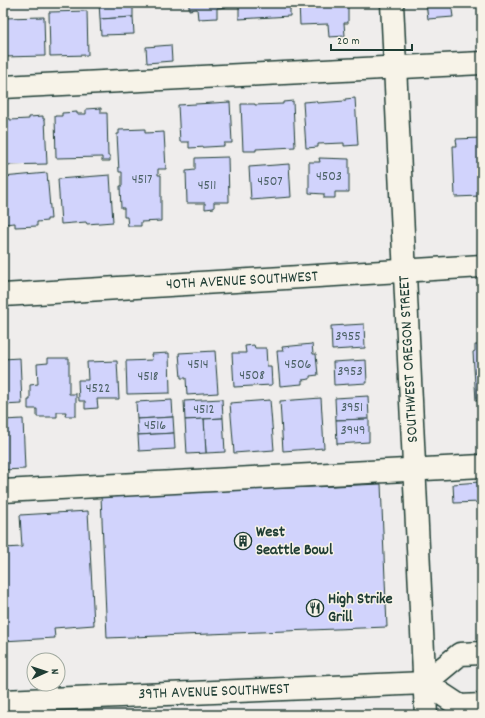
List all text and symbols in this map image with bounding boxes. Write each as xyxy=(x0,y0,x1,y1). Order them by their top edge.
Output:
scale bar xyxy=(331,26,412,52)
text: 20 m xyxy=(337,33,360,50)
house number: 4503 xyxy=(316,167,342,187)
house number: 4517 xyxy=(132,170,152,190)
house number: 4507 xyxy=(257,172,283,192)
house number: 4511 xyxy=(198,176,216,196)
street label: 40TH AVENUE SOUTHWEST xyxy=(165,265,319,296)
street label: SOUTHWEST OREGON STREET xyxy=(393,274,425,443)
house number: 3955 xyxy=(335,327,361,347)
house number: 4514 xyxy=(187,355,209,375)
house number: 4506 xyxy=(285,355,312,375)
house number: 3953 xyxy=(337,362,363,382)
house number: 4508 xyxy=(239,366,265,386)
house number: 4518 xyxy=(138,367,159,387)
house number: 4522 xyxy=(86,379,110,399)
house number: 3951 xyxy=(341,398,363,418)
house number: 4512 xyxy=(193,400,215,420)
house number: 4516 xyxy=(144,416,166,436)
house number: 3949 xyxy=(341,421,365,441)
place label: West Seattle Bowl xyxy=(256,521,333,562)
building icon: West Seattle Bowl xyxy=(233,531,253,551)
place label: High Strike Grill xyxy=(328,588,393,629)
restaurant icon: High Strike Grill xyxy=(305,598,325,618)
north arrow xyxy=(26,652,66,692)
text: N xyxy=(46,668,62,675)
street label: 39TH AVENUE SOUTHWEST xyxy=(138,678,291,706)

